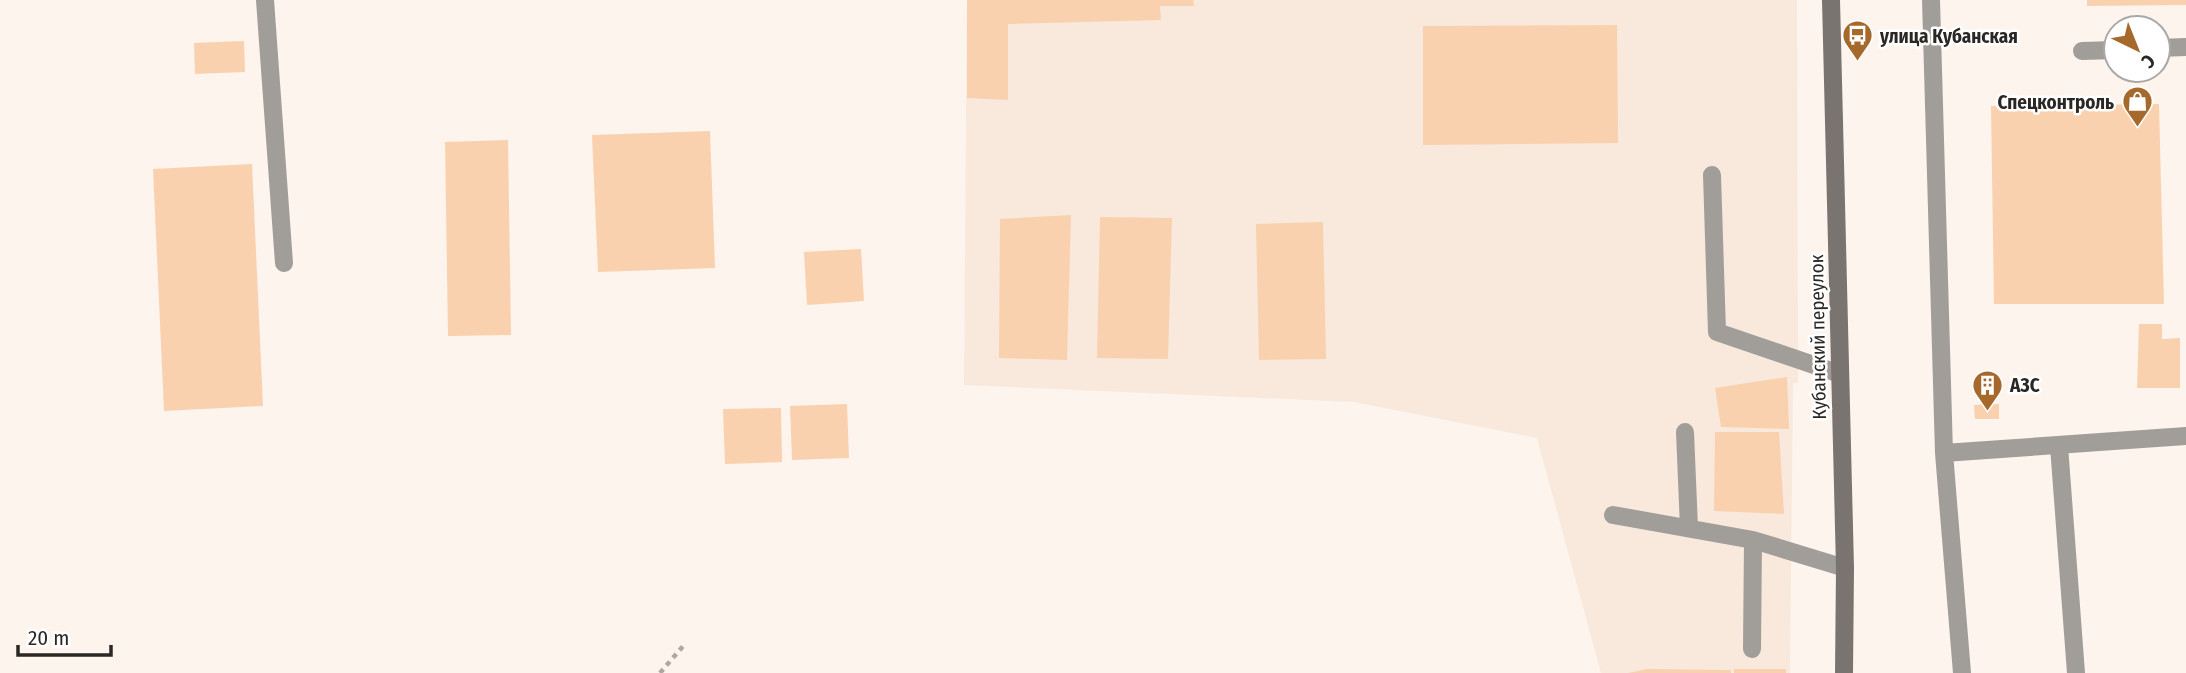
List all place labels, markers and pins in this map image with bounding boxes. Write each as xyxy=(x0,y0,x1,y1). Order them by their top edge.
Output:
bus stop icon: улица Кубанская xyxy=(1840,19,1874,63)
place label: улица Кубанская xyxy=(1879,25,2018,48)
shop icon: Спецконтроль xyxy=(2120,85,2154,129)
place label: Спецконтроль xyxy=(1998,91,2114,114)
building icon: АЗС xyxy=(1970,368,2004,412)
place label: АЗС xyxy=(2009,374,2040,397)

